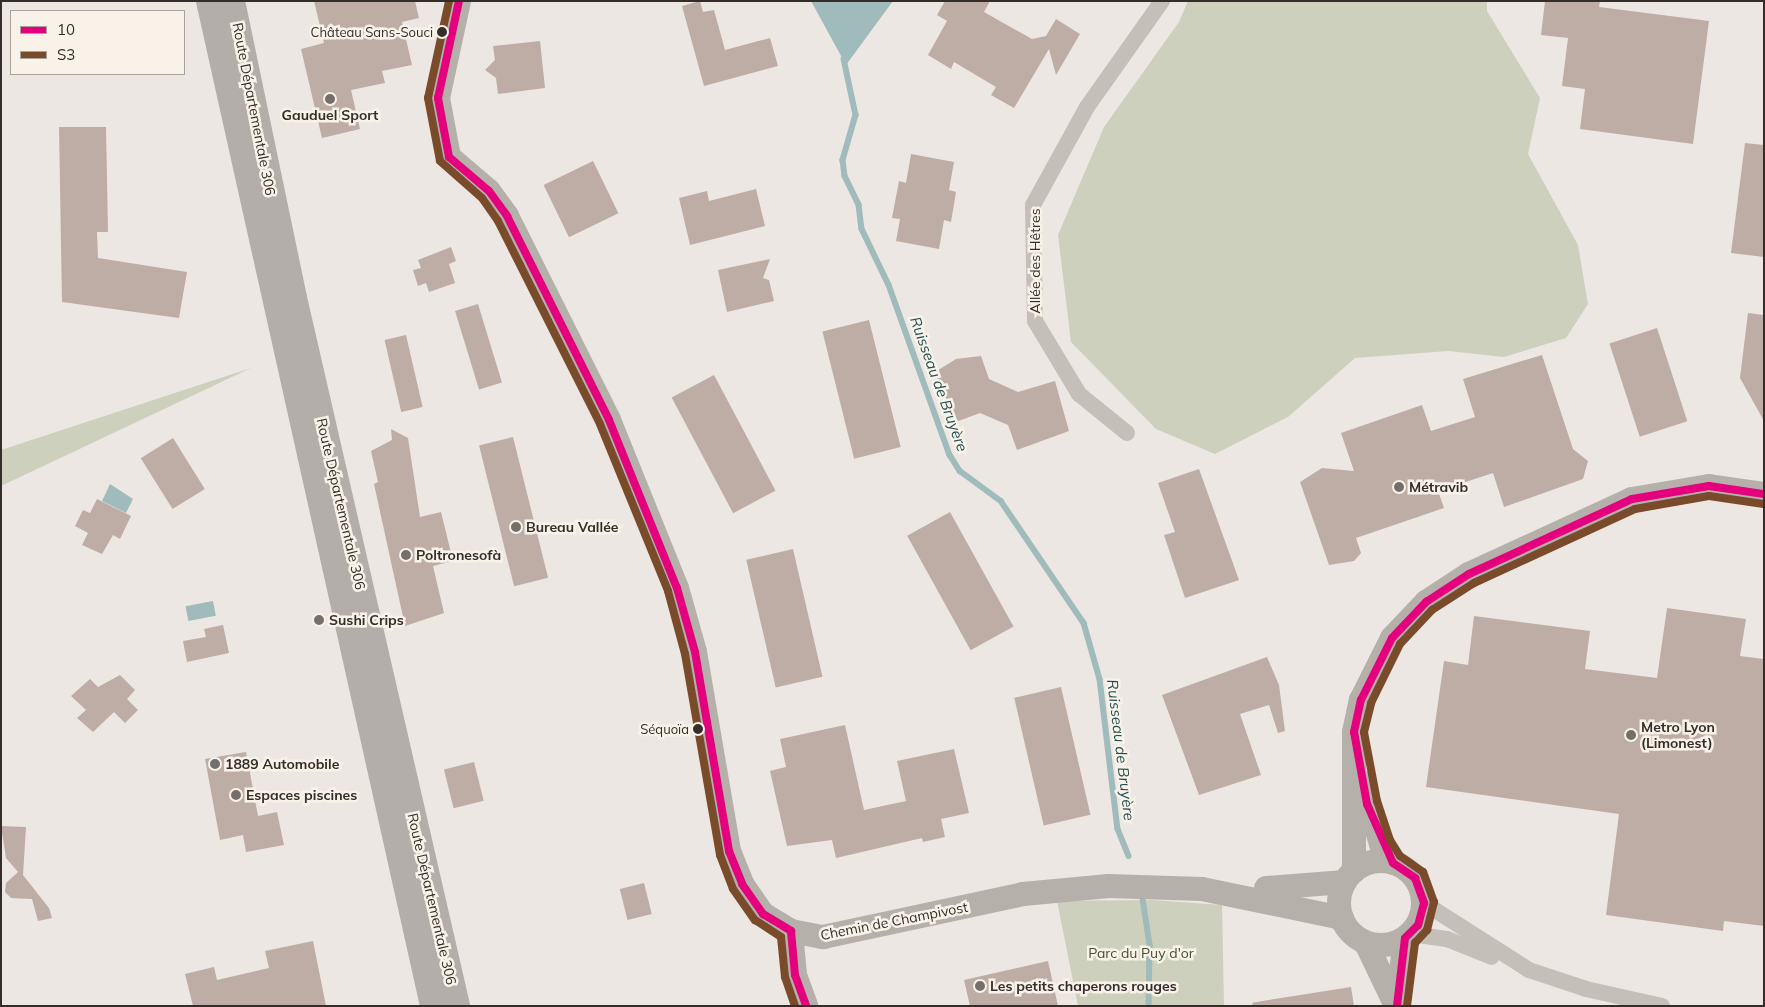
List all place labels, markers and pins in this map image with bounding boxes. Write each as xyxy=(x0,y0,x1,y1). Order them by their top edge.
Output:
place label: Château Sans-Souci xyxy=(311,24,433,40)
marker: Château Sans-Souci xyxy=(437,27,447,37)
marker: Gauduel Sport xyxy=(324,93,336,105)
place label: Gauduel Sport xyxy=(282,107,378,123)
place label: Métravib xyxy=(1409,479,1468,495)
marker: Métravib xyxy=(1393,481,1405,493)
place label: Bureau Vallée xyxy=(526,519,619,535)
marker: Bureau Vallée xyxy=(510,521,522,533)
place label: Poltronesofà xyxy=(416,547,501,563)
marker: Poltronesofà xyxy=(400,549,412,561)
place label: Sushi Crips xyxy=(329,612,404,628)
marker: Sushi Crips xyxy=(313,614,325,626)
place label: Metro Lyon (Limonest) xyxy=(1641,719,1715,752)
place label: Séquoïa xyxy=(640,721,689,737)
marker: Séquoïa xyxy=(693,724,703,734)
marker: Metro Lyon (Limonest) xyxy=(1625,729,1637,741)
place label: 1889 Automobile xyxy=(225,756,339,772)
marker: 1889 Automobile xyxy=(209,758,221,770)
place label: Espaces piscines xyxy=(246,787,357,803)
marker: Espaces piscines xyxy=(230,789,242,801)
place label: Les petits chaperons rouges xyxy=(990,978,1177,994)
marker: Les petits chaperons rouges xyxy=(974,980,986,992)

